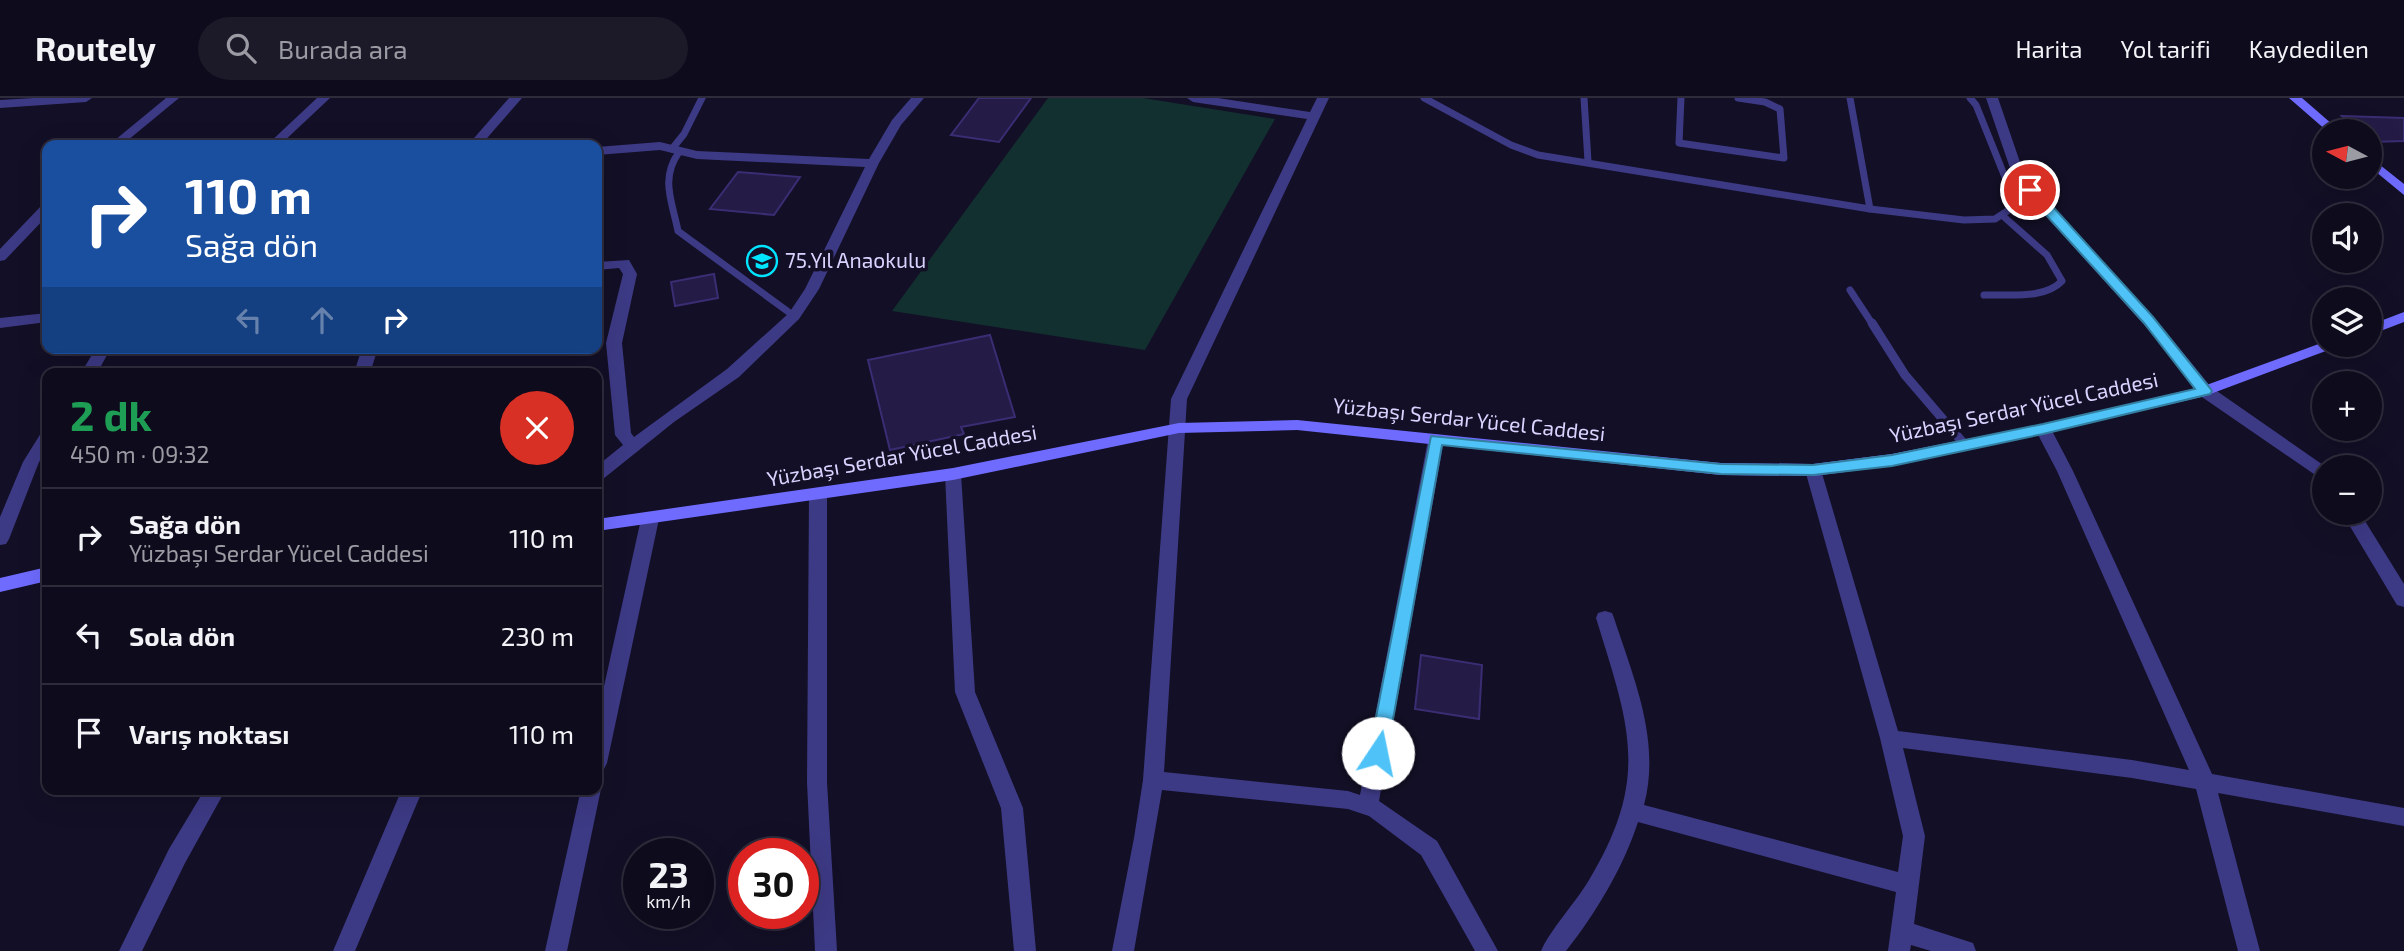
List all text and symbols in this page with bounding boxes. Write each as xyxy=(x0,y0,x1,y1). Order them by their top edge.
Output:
search box xyxy=(198,17,688,80)
text: Routely xyxy=(35,28,156,68)
icon: search xyxy=(222,29,260,67)
text: Burada ara xyxy=(278,33,408,64)
text: Harita xyxy=(2015,34,2083,63)
text: Yol tarifi xyxy=(2121,34,2211,63)
text: Kaydedilen xyxy=(2249,34,2369,63)
north arrow xyxy=(2312,119,2382,189)
map controls xyxy=(2312,119,2382,525)
pin xyxy=(2000,160,2060,220)
text: 110 m xyxy=(185,165,312,224)
icon: right xyxy=(70,168,161,259)
icon: arrive xyxy=(2011,171,2049,209)
button: sound xyxy=(2312,203,2382,273)
text: Sağa dön xyxy=(185,225,318,263)
school or university icon: 75.Yıl Anaokulu xyxy=(745,244,779,278)
place label: 75.Yıl Anaokulu xyxy=(785,247,926,272)
button: layers xyxy=(2312,287,2382,357)
icon: left xyxy=(230,301,268,339)
icon: ahead xyxy=(303,301,341,339)
icon: right xyxy=(376,301,414,339)
street label: Yüzbaşı Serdar Yücel Caddesi xyxy=(1887,366,2161,449)
button: + xyxy=(2312,371,2382,441)
text: 2 dk xyxy=(70,389,152,439)
button: close xyxy=(500,391,574,465)
street label: Yüzbaşı Serdar Yücel Caddesi xyxy=(1332,392,1607,447)
street label: Yüzbaşı Serdar Yücel Caddesi xyxy=(765,418,1039,493)
text: 450 m · 09:32 xyxy=(70,440,209,468)
button: − xyxy=(2312,455,2382,525)
text: Sağa dön xyxy=(129,508,241,539)
icon: right xyxy=(70,518,108,556)
text: 110 m xyxy=(509,522,574,553)
text: Yüzbaşı Serdar Yücel Caddesi xyxy=(129,539,429,567)
icon: left xyxy=(70,616,108,654)
text: Sola dön xyxy=(129,620,235,651)
text: 230 m xyxy=(501,620,574,651)
icon: arrive xyxy=(70,714,108,752)
position arrow xyxy=(1341,716,1415,790)
text: Varış noktası xyxy=(129,718,289,749)
text: 110 m xyxy=(509,718,574,749)
speed limit sign: 30 xyxy=(728,838,819,929)
text: 23 xyxy=(648,853,689,895)
text: km/h xyxy=(646,890,691,912)

